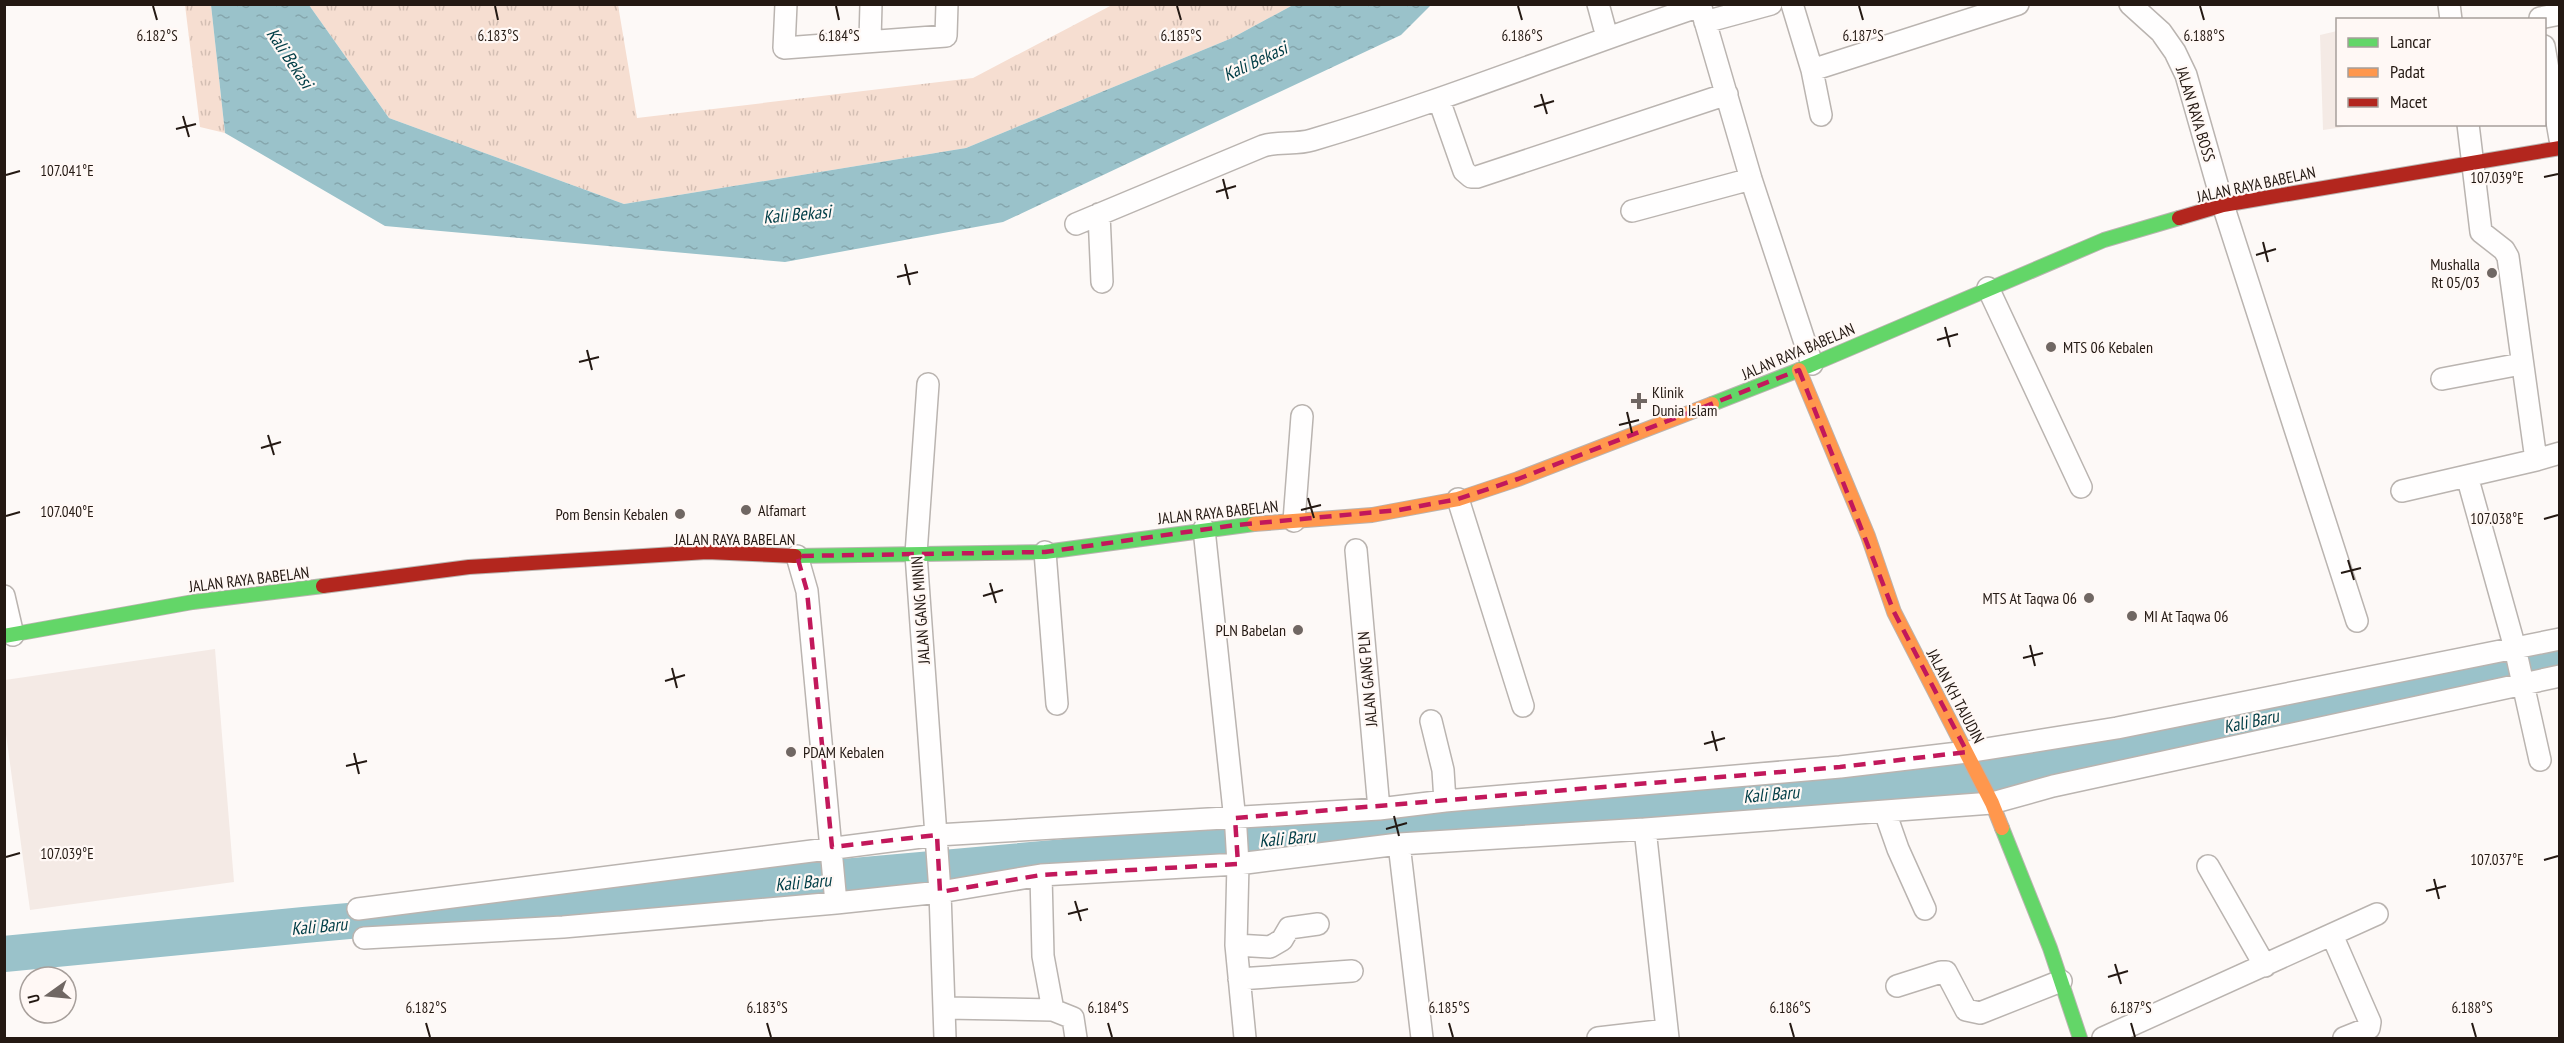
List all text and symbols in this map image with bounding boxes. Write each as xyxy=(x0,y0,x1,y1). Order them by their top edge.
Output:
legend xyxy=(2336,18,2546,126)
water label: Kali Bekasi xyxy=(262,24,320,94)
text: 6.182°S xyxy=(136,26,178,45)
text: 6.183°S xyxy=(477,26,519,45)
text: 6.184°S xyxy=(818,26,860,45)
text: 6.185°S xyxy=(1160,26,1202,45)
text: 6.186°S xyxy=(1501,26,1543,45)
text: 6.187°S xyxy=(1842,26,1884,45)
text: 6.188°S xyxy=(2183,26,2225,45)
text: Lancar xyxy=(2390,30,2431,53)
water label: Kali Bekasi xyxy=(1219,35,1292,86)
text: Padat xyxy=(2390,60,2425,83)
street label: JALAN RAYA BOSS xyxy=(2172,63,2220,164)
text: Macet xyxy=(2390,90,2427,113)
text: 107.041°E xyxy=(40,161,94,180)
street label: JALAN RAYA BABELAN xyxy=(2194,162,2317,207)
text: 107.039°E xyxy=(2470,168,2524,187)
water label: Kali Bekasi xyxy=(762,199,834,228)
place label: Mushalla Rt 05/03 xyxy=(2430,254,2480,292)
marker: Mushalla Rt 05/03 xyxy=(2485,266,2499,280)
street label: JALAN RAYA BABELAN xyxy=(1738,318,1858,384)
place label: MTS 06 Kebalen xyxy=(2063,337,2153,357)
marker: MTS 06 Kebalen xyxy=(2044,340,2058,354)
place label: Klinik Dunia Islam xyxy=(1652,382,1717,420)
marker: Klinik Dunia Islam xyxy=(1630,392,1648,410)
street label: JALAN RAYA BABELAN xyxy=(1156,496,1279,528)
place label: Alfamart xyxy=(758,500,806,520)
text: 107.040°E xyxy=(40,502,94,521)
marker: Alfamart xyxy=(739,503,753,517)
place label: Pom Bensin Kebalen xyxy=(555,504,668,524)
marker: Pom Bensin Kebalen xyxy=(673,507,687,521)
text: 107.038°E xyxy=(2470,509,2524,528)
street label: JALAN RAYA BABELAN xyxy=(674,529,795,549)
street label: JALAN GANG MININ xyxy=(906,555,934,666)
street label: JALAN RAYA BABELAN xyxy=(187,562,310,596)
place label: MTS At Taqwa 06 xyxy=(1982,588,2077,608)
marker: MTS At Taqwa 06 xyxy=(2082,591,2096,605)
place label: MI At Taqwa 06 xyxy=(2144,606,2228,626)
marker: MI At Taqwa 06 xyxy=(2125,609,2139,623)
place label: PLN Babelan xyxy=(1216,620,1286,640)
marker: PLN Babelan xyxy=(1291,623,1305,637)
street label: JALAN GANG PLN xyxy=(1353,631,1381,728)
street label: JALAN KH TAJUDIN xyxy=(1922,645,1989,747)
water label: Kali Baru xyxy=(2221,704,2282,738)
place label: PDAM Kebalen xyxy=(803,742,884,762)
marker: PDAM Kebalen xyxy=(784,745,798,759)
water label: Kali Baru xyxy=(1742,780,1801,808)
water label: Kali Baru xyxy=(1258,824,1317,852)
text: 107.039°E xyxy=(40,844,94,863)
text: 107.037°E xyxy=(2470,850,2524,869)
water label: Kali Baru xyxy=(774,868,833,896)
water label: Kali Baru xyxy=(290,912,349,940)
north arrow xyxy=(18,965,78,1025)
text: U xyxy=(23,992,44,1005)
text: 6.182°S xyxy=(405,998,447,1017)
text: 6.183°S xyxy=(746,998,788,1017)
text: 6.184°S xyxy=(1087,998,1129,1017)
text: 6.185°S xyxy=(1428,998,1470,1017)
text: 6.186°S xyxy=(1769,998,1811,1017)
text: 6.187°S xyxy=(2110,998,2152,1017)
text: 6.188°S xyxy=(2451,998,2493,1017)

